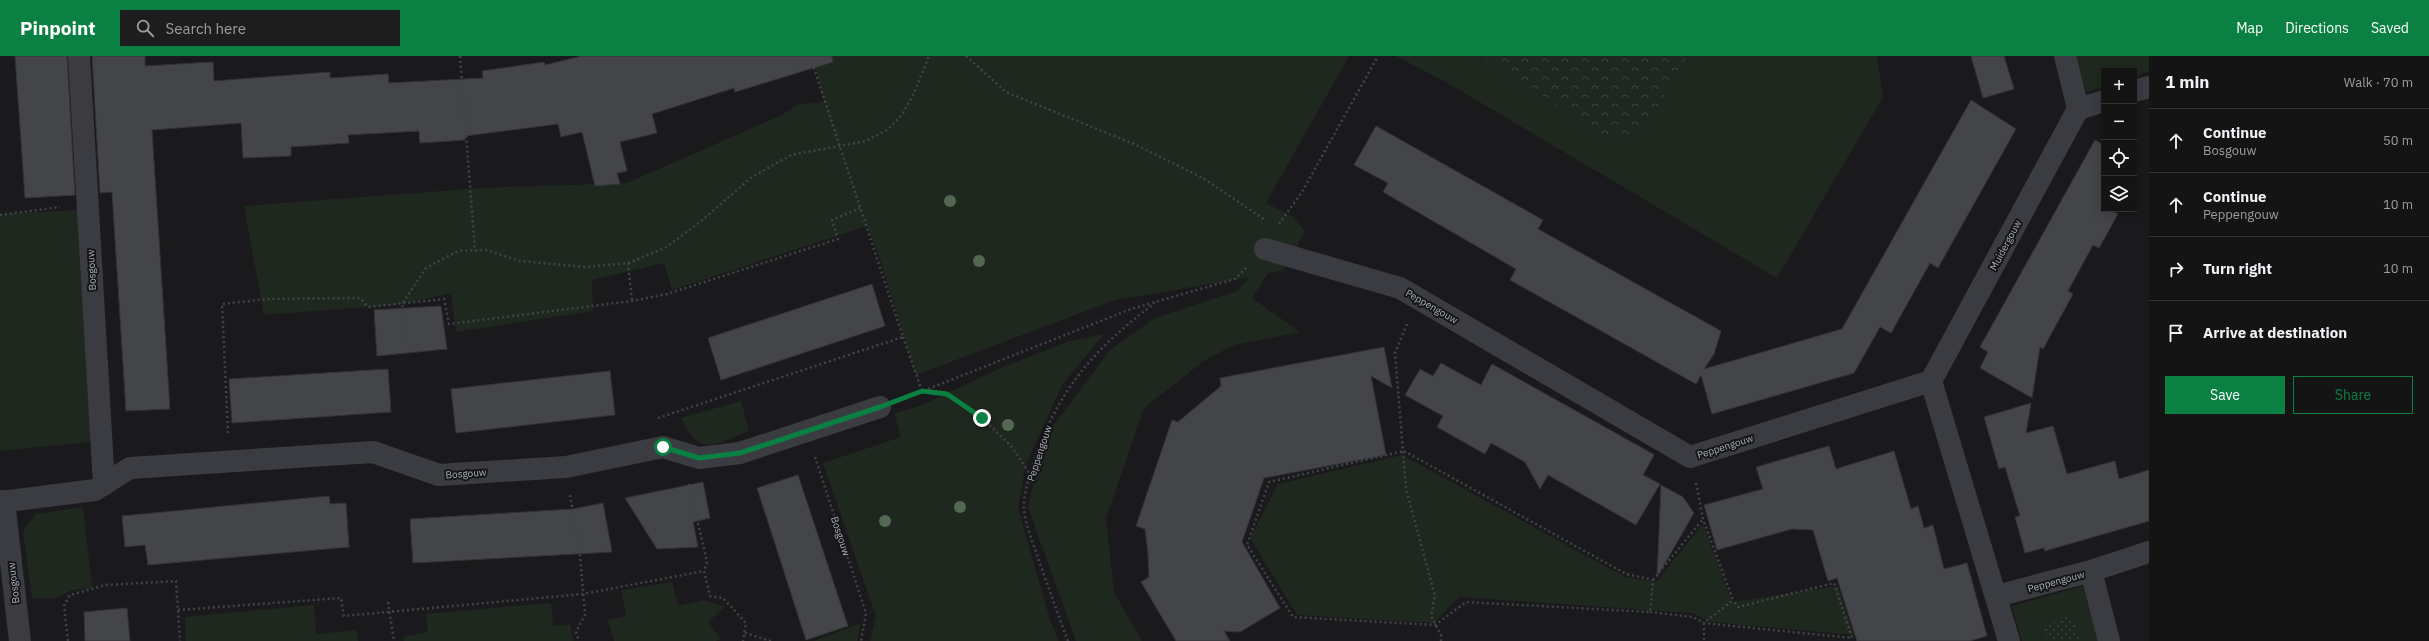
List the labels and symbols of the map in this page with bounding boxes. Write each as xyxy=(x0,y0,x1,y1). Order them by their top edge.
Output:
street label: Muidergouw xyxy=(1987,218,2024,273)
street label: Bosgouw xyxy=(84,249,99,291)
street label: Peppengouw xyxy=(1403,286,1461,327)
route end xyxy=(973,409,991,427)
street label: Peppengouw xyxy=(1024,423,1055,483)
street label: Peppengouw xyxy=(1695,431,1755,462)
route start xyxy=(654,438,672,456)
street label: Bosgouw xyxy=(445,466,487,481)
street label: Bosgouw xyxy=(828,515,853,558)
street label: Bosgouw xyxy=(5,561,22,604)
street label: Peppengouw xyxy=(2026,568,2086,595)

